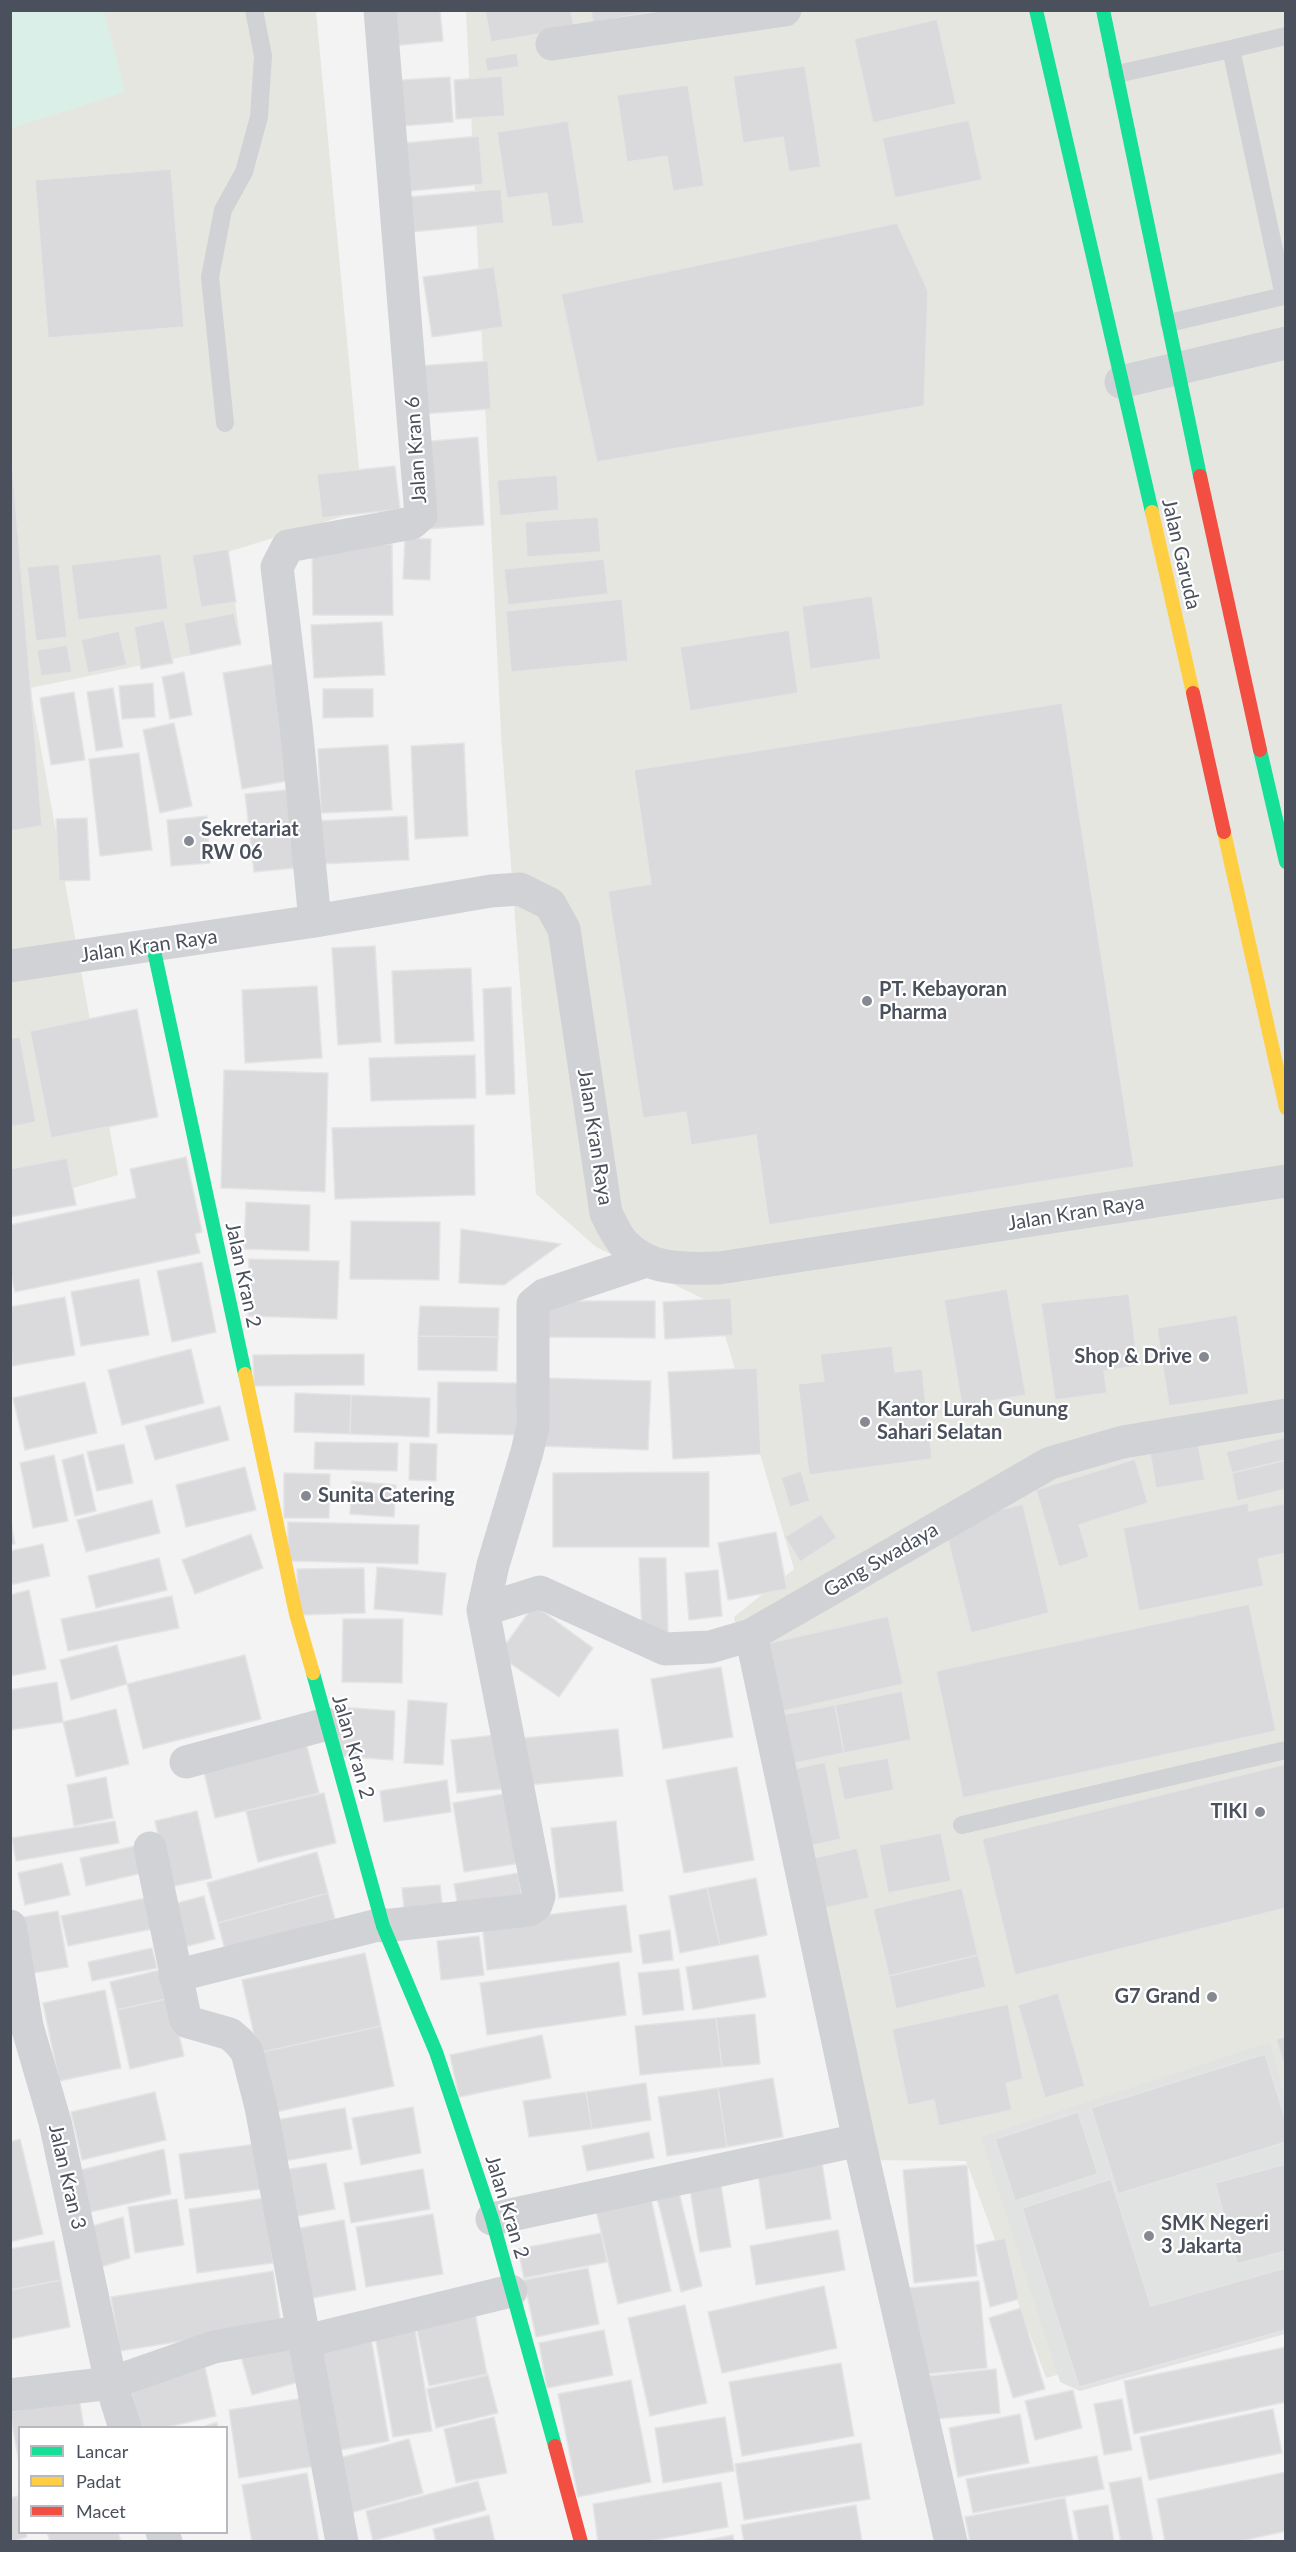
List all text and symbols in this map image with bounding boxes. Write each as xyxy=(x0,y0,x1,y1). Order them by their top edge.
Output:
street label: Jalan Kran 6 xyxy=(400,396,432,504)
street label: Jalan Garuda xyxy=(1157,496,1205,612)
place label: Sekretariat RW 06 xyxy=(201,818,299,865)
marker: Sekretariat RW 06 xyxy=(182,834,196,848)
street label: Jalan Kran Raya xyxy=(79,925,219,967)
place label: PT. Kebayoran Pharma xyxy=(879,978,1007,1025)
marker: PT. Kebayoran Pharma xyxy=(860,994,874,1008)
street label: Jalan Kran Raya xyxy=(572,1067,618,1207)
street label: Jalan Kran Raya xyxy=(1006,1190,1146,1236)
street label: Jalan Kran 2 xyxy=(220,1220,266,1330)
place label: Shop & Drive xyxy=(1074,1345,1192,1369)
marker: Shop & Drive xyxy=(1197,1350,1211,1364)
place label: Kantor Lurah Gunung Sahari Selatan xyxy=(877,1398,1068,1445)
marker: Kantor Lurah Gunung Sahari Selatan xyxy=(858,1415,872,1429)
place label: Sunita Catering xyxy=(318,1484,455,1508)
marker: Sunita Catering xyxy=(299,1489,313,1503)
street label: Gang Swadaya xyxy=(820,1518,942,1602)
street label: Jalan Kran 2 xyxy=(327,1692,379,1802)
place label: TIKI xyxy=(1210,1800,1248,1824)
marker: TIKI xyxy=(1253,1805,1267,1819)
place label: G7 Grand xyxy=(1115,1985,1200,2009)
marker: G7 Grand xyxy=(1205,1990,1219,2004)
street label: Jalan Kran 3 xyxy=(43,2122,91,2232)
street label: Jalan Kran 2 xyxy=(480,2152,534,2262)
place label: SMK Negeri 3 Jakarta xyxy=(1161,2212,1269,2259)
marker: SMK Negeri 3 Jakarta xyxy=(1142,2229,1156,2243)
legend xyxy=(18,2426,228,2534)
text: Lancar xyxy=(76,2440,128,2462)
text: Padat xyxy=(76,2470,121,2492)
text: Macet xyxy=(76,2500,126,2522)

